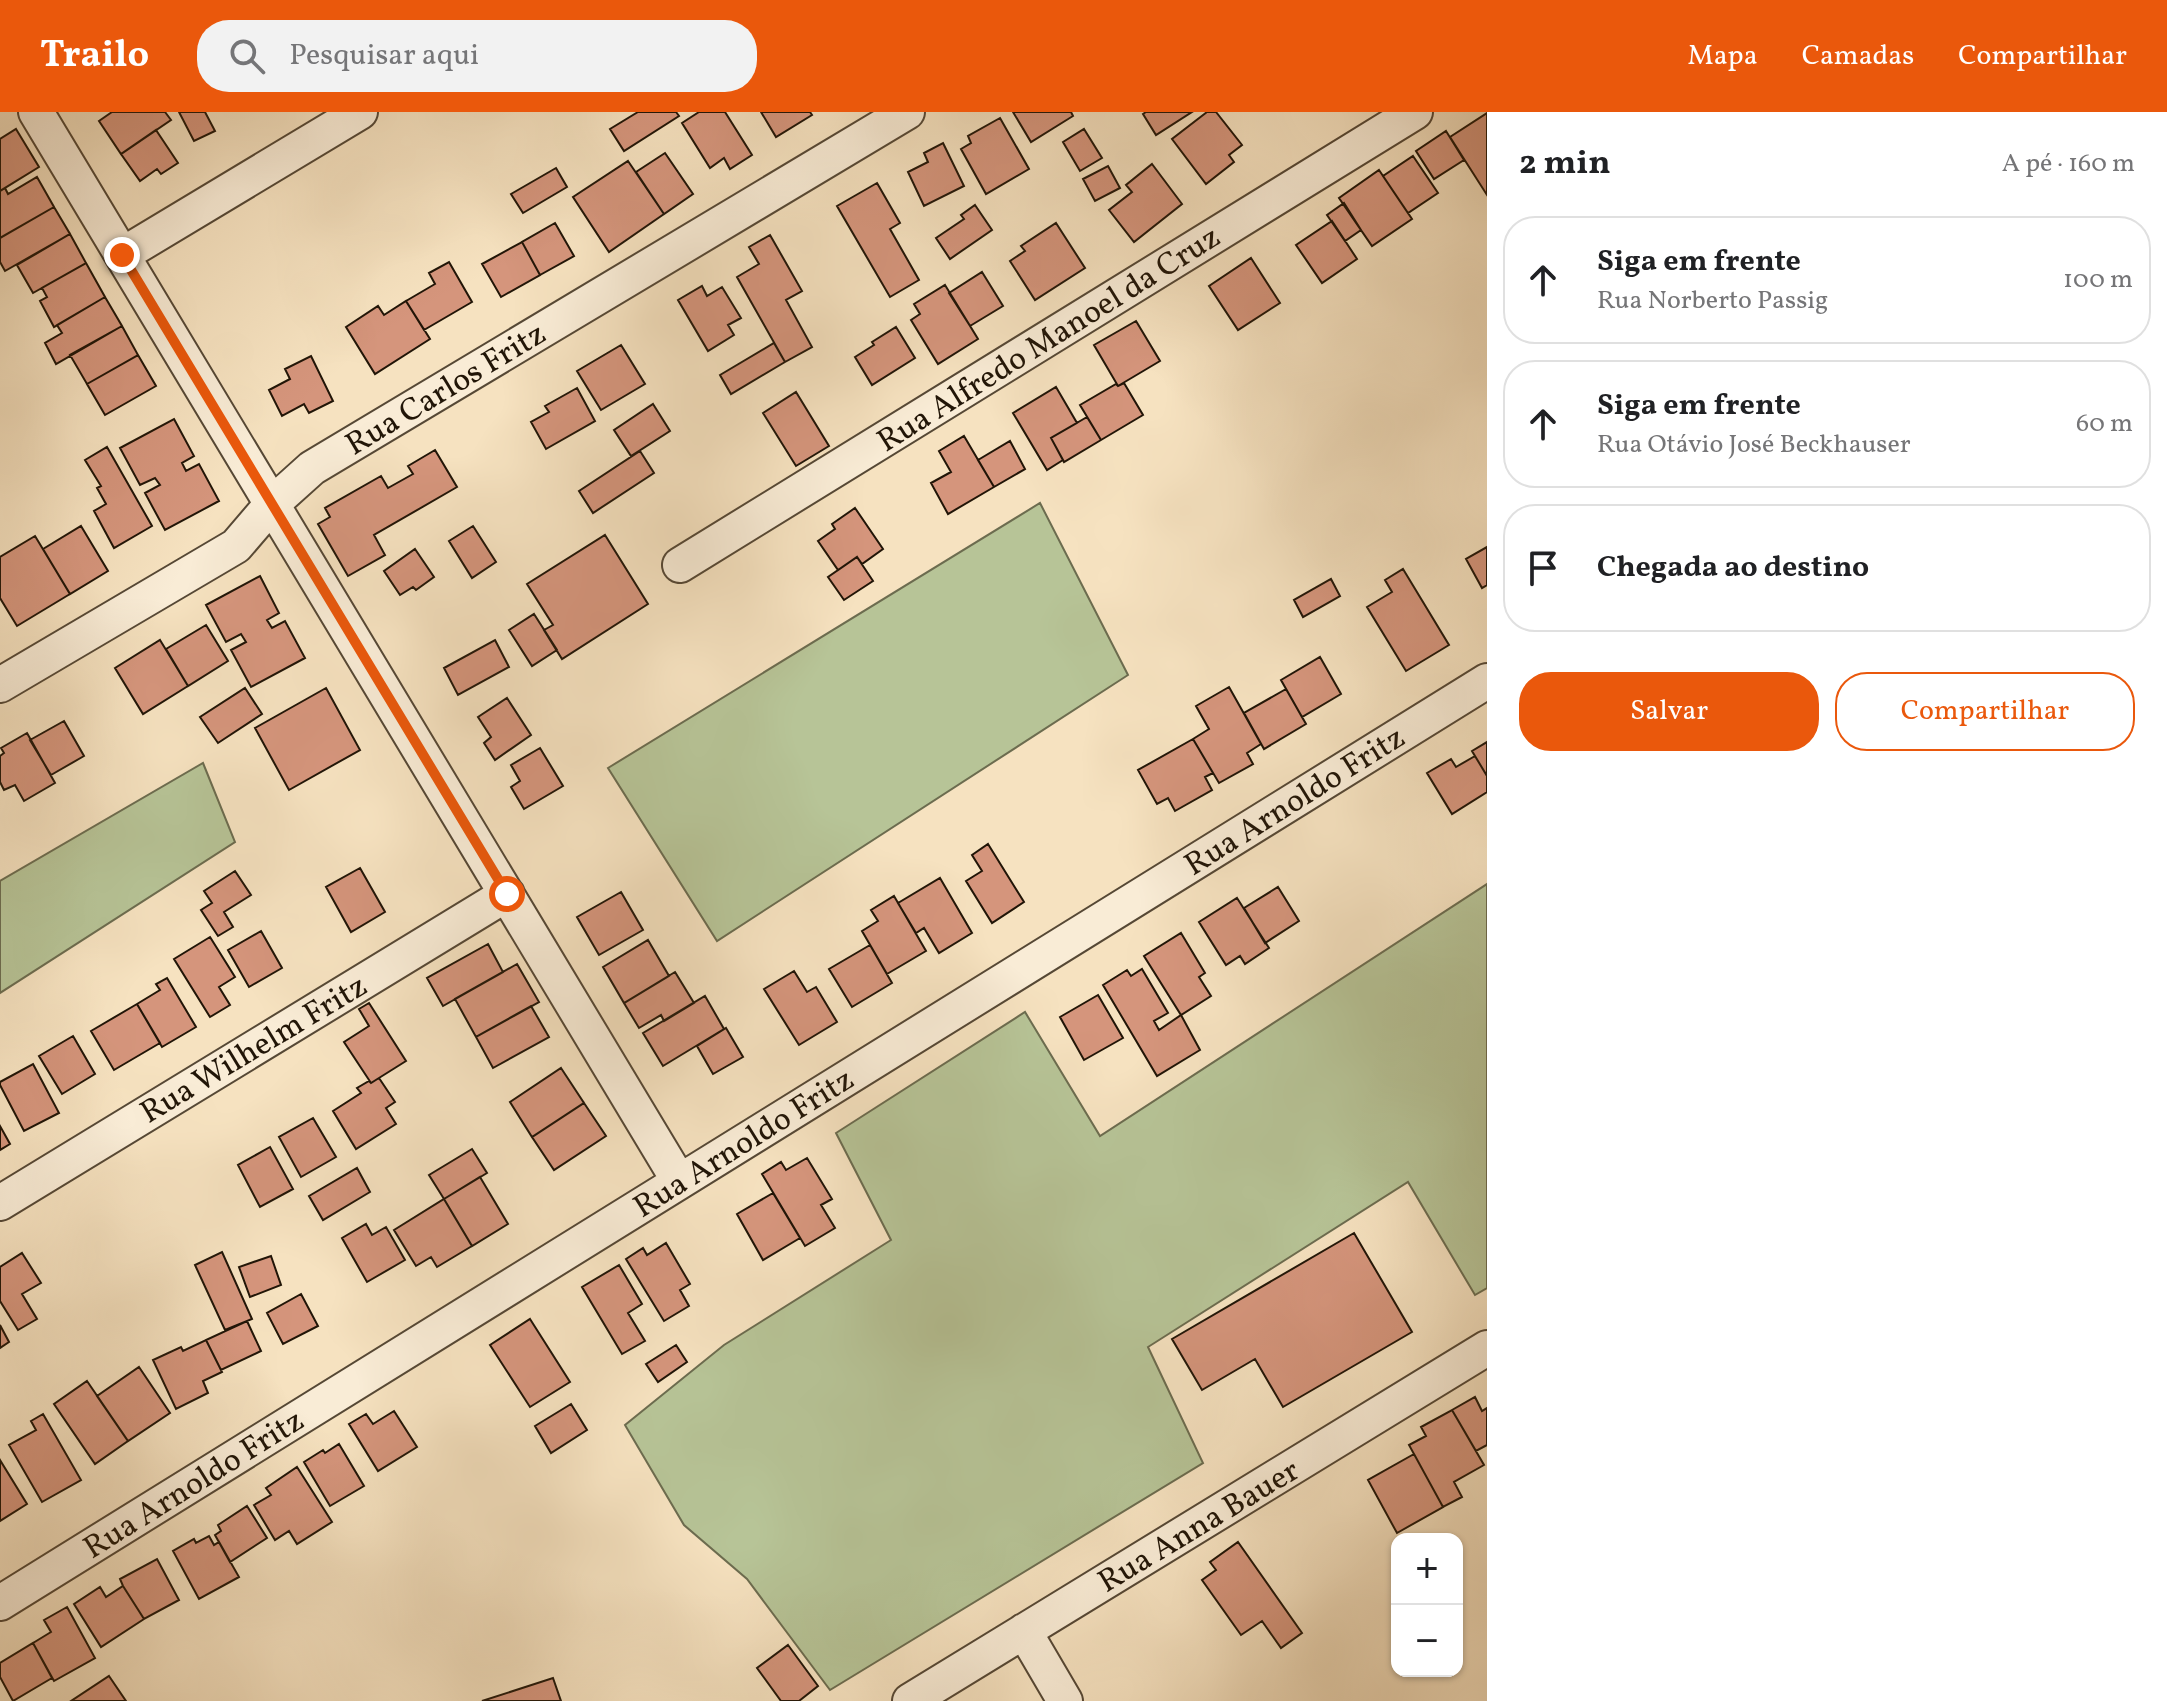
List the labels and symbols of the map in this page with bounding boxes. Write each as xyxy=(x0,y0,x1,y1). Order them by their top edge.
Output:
street label: Rua Alfredo Manoel da Cruz xyxy=(870,217,1230,464)
route end xyxy=(104,237,140,273)
street label: Rua Carlos Fritz xyxy=(338,313,555,468)
street label: Rua Arnoldo Fritz xyxy=(1177,717,1414,888)
route start xyxy=(489,876,525,912)
street label: Rua Wilhelm Fritz xyxy=(133,965,376,1136)
street label: Rua Arnoldo Fritz xyxy=(626,1059,863,1230)
street label: Rua Arnoldo Fritz xyxy=(76,1400,313,1571)
street label: Rua Anna Bauer xyxy=(1091,1450,1309,1605)

